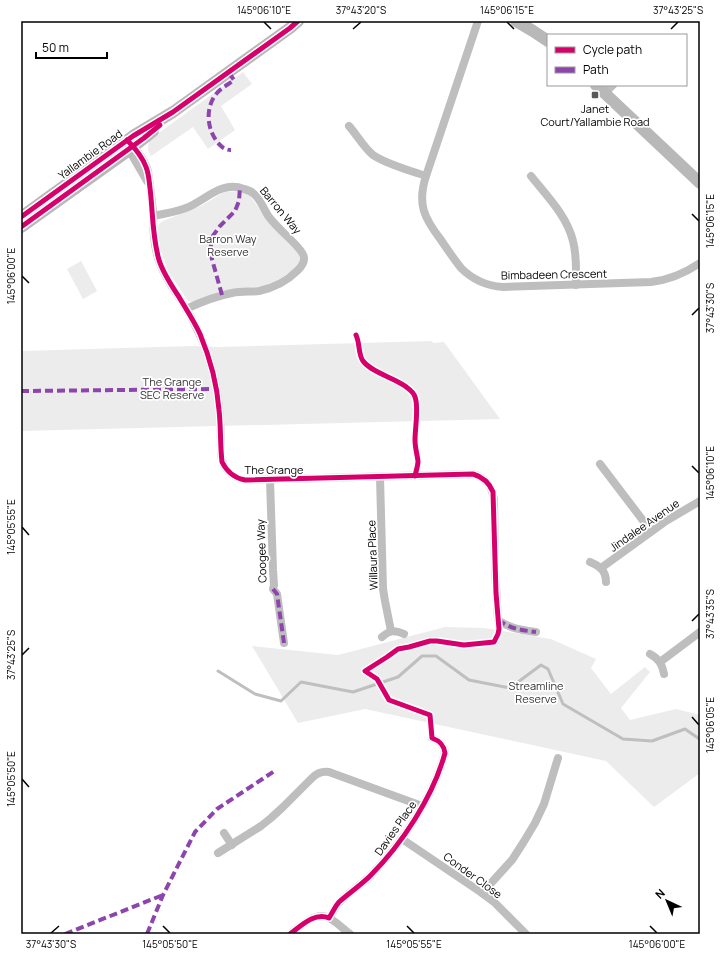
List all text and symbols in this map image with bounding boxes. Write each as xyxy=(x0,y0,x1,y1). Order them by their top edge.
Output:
text: 145°06'10"E xyxy=(237,3,291,17)
text: 37°43'20"S xyxy=(336,3,386,17)
text: 145°06'15"E xyxy=(480,3,534,17)
text: 37°43'25"S xyxy=(653,3,703,17)
scale bar xyxy=(36,34,107,60)
legend xyxy=(547,34,687,86)
text: 50 m xyxy=(42,39,69,56)
text: Cycle path xyxy=(583,41,642,58)
text: Path xyxy=(583,61,609,78)
marker: Janet Court/Yallambie Road xyxy=(590,90,600,100)
place label: Janet Court/Yallambie Road xyxy=(540,101,650,129)
street label: Yallambie Road xyxy=(55,126,125,182)
street label: Barron Way xyxy=(257,183,305,237)
text: 145°06'15"E xyxy=(703,194,717,248)
park label: Barron Way Reserve xyxy=(199,231,257,259)
text: 145°06'00"E xyxy=(4,248,18,304)
street label: Bimbadeen Crescent xyxy=(501,266,607,282)
text: 37°43'30"S xyxy=(703,283,717,333)
park label: The Grange SEC Reserve xyxy=(140,374,205,402)
text: 145°06'10"E xyxy=(703,446,717,500)
street label: The Grange xyxy=(245,462,304,477)
street label: Jindalee Avenue xyxy=(606,495,682,555)
text: 145°05'55"E xyxy=(4,499,18,555)
street label: Coogee Way xyxy=(252,519,270,583)
street label: Willaura Place xyxy=(363,519,381,590)
text: 37°43'35"S xyxy=(703,589,717,639)
text: 37°43'25"S xyxy=(4,630,18,680)
park label: Streamline Reserve xyxy=(509,678,564,706)
text: 145°06'05"E xyxy=(703,697,717,753)
text: 145°05'50"E xyxy=(4,751,18,807)
street label: Davies Place xyxy=(371,797,420,858)
street label: Conder Close xyxy=(441,849,506,902)
north arrow xyxy=(647,881,687,921)
text: N xyxy=(652,885,668,902)
text: 37°43'30"S xyxy=(26,937,76,951)
text: 145°05'50"E xyxy=(142,937,198,951)
text: 145°05'55"E xyxy=(386,937,442,951)
text: 145°06'00"E xyxy=(629,937,685,951)

